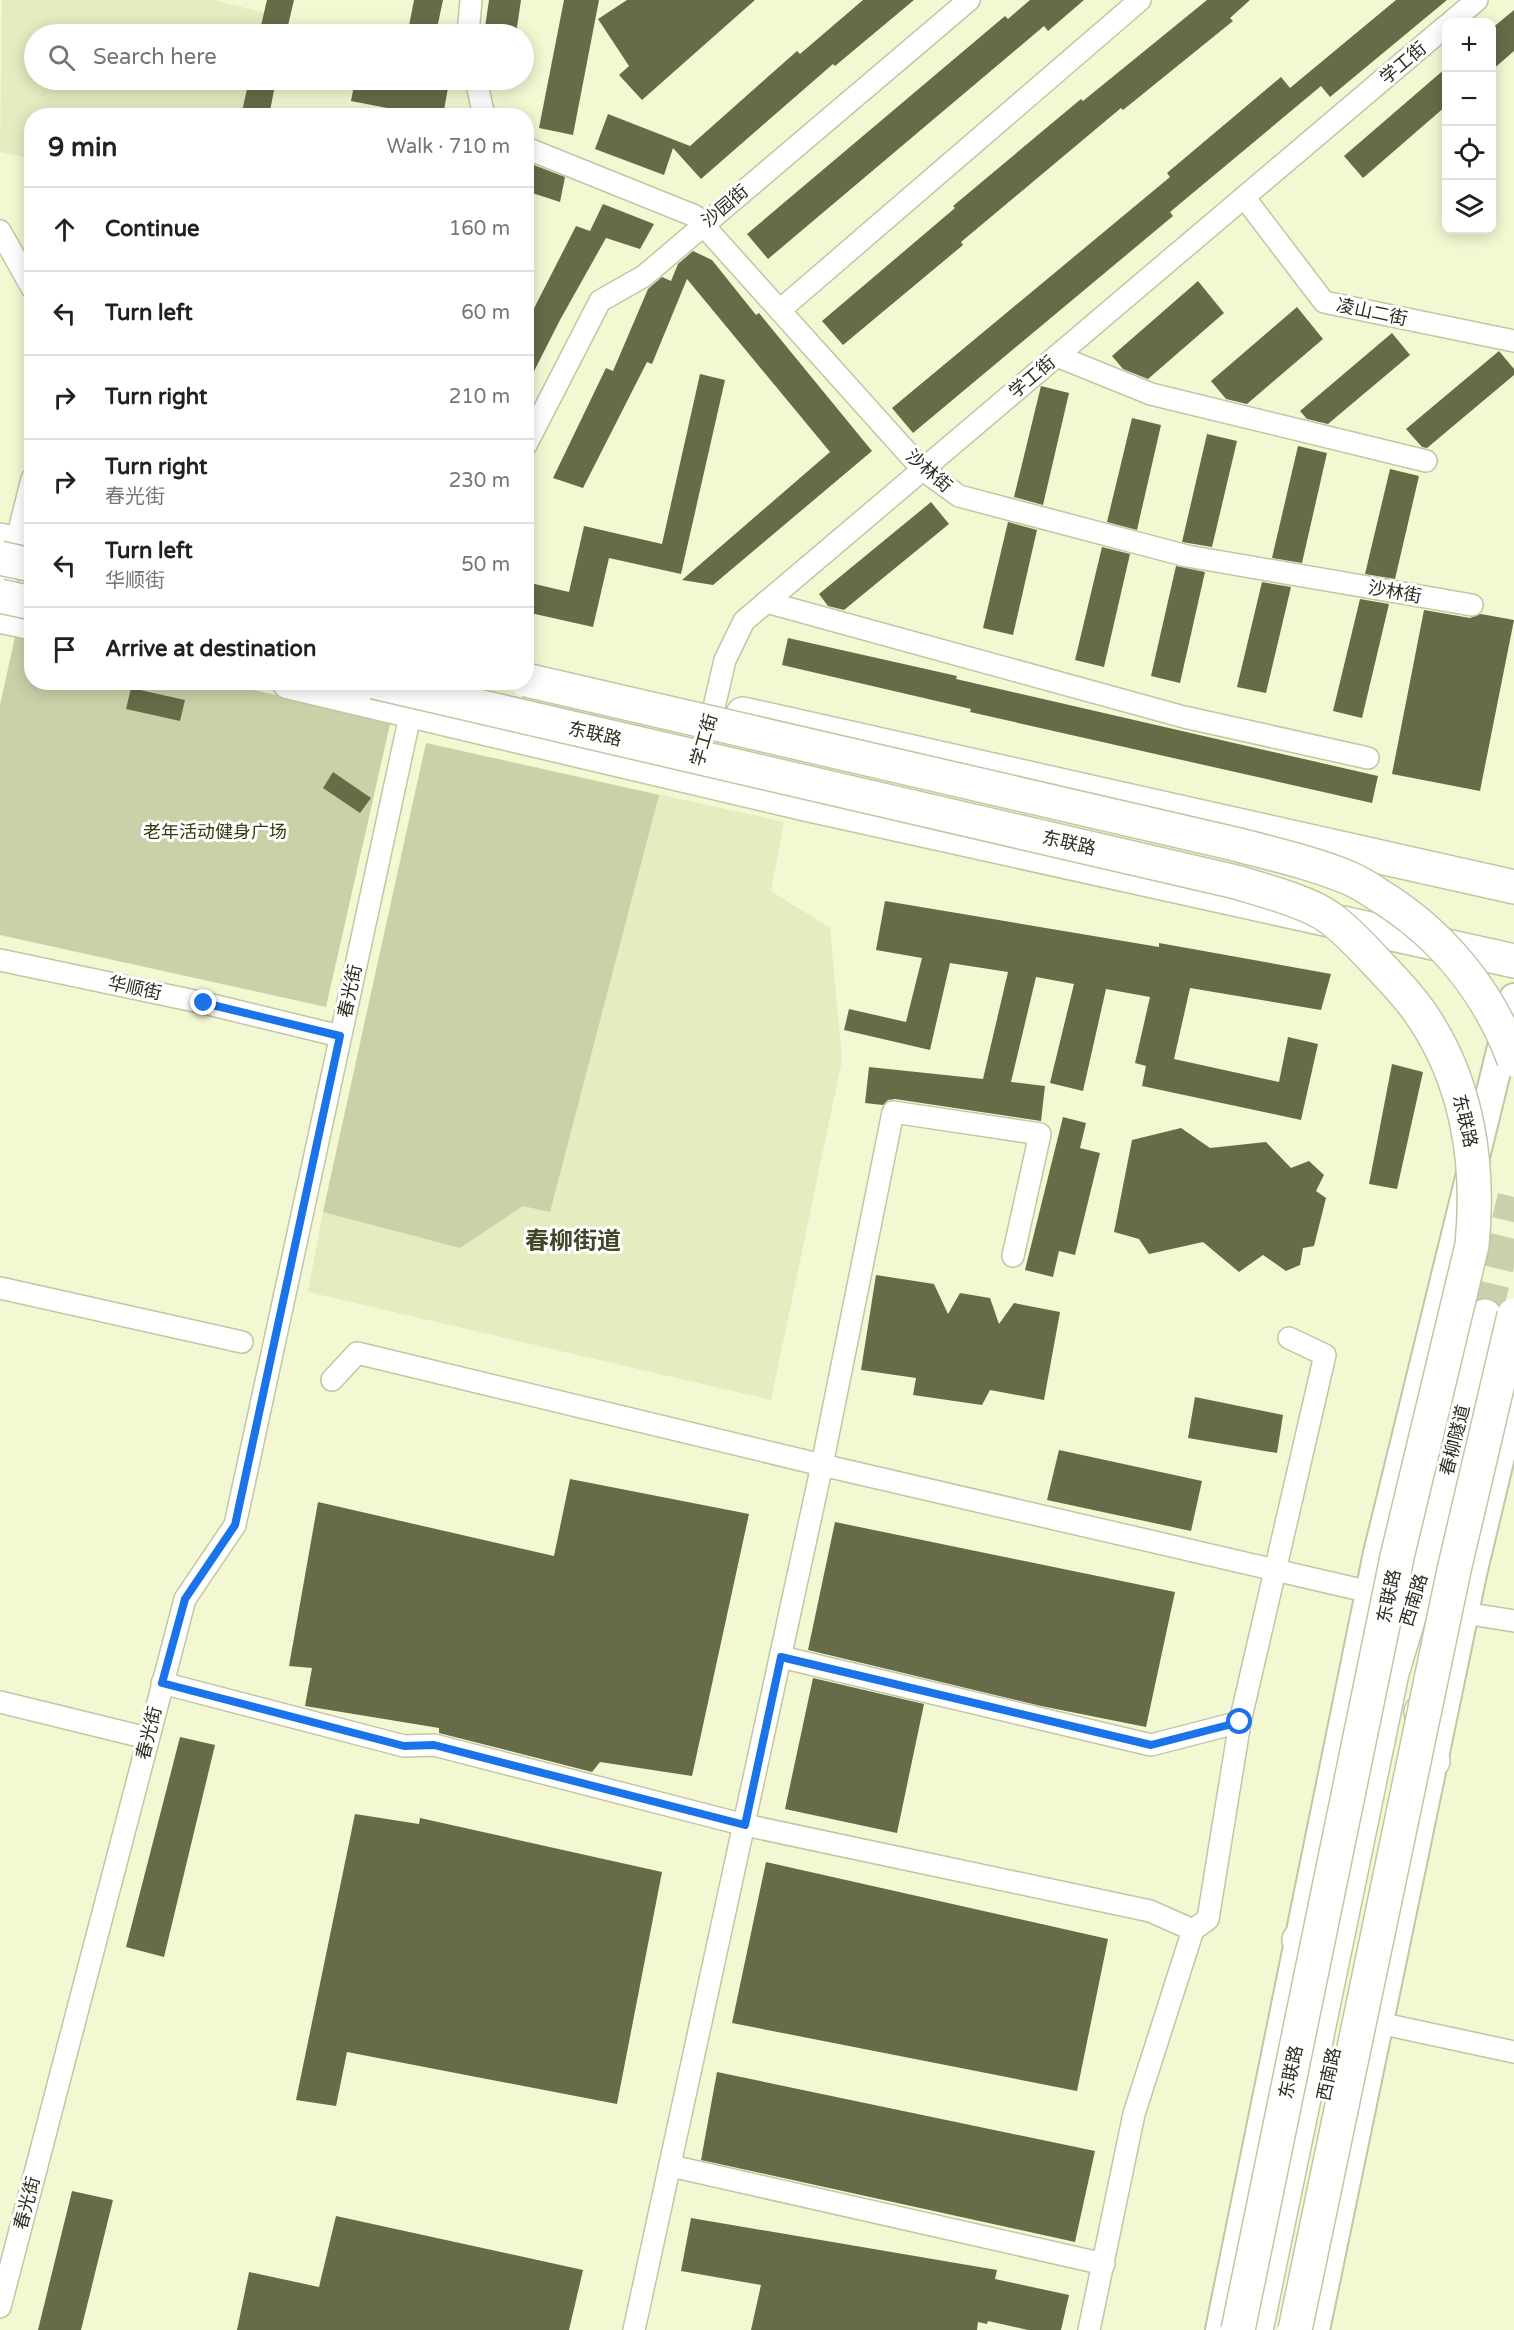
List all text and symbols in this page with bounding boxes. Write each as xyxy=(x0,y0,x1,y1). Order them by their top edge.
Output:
map controls xyxy=(1442,18,1496,234)
button: + xyxy=(1442,18,1496,72)
search box xyxy=(24,24,534,90)
street label: 学工街 xyxy=(1375,37,1431,89)
icon: search xyxy=(45,41,78,74)
text: Search here xyxy=(93,44,217,70)
button: − xyxy=(1442,72,1496,126)
button: locate xyxy=(1442,126,1496,180)
text: 9 min xyxy=(48,132,117,163)
text: Walk · 710 m xyxy=(387,135,510,159)
street label: 沙园街 xyxy=(697,180,753,232)
button: layers xyxy=(1442,180,1496,234)
icon: ahead xyxy=(48,213,81,246)
text: Continue xyxy=(105,216,200,242)
text: 160 m xyxy=(449,217,510,241)
street label: 凌山二街 xyxy=(1334,294,1410,330)
icon: left xyxy=(48,297,81,330)
text: Turn left xyxy=(105,300,193,326)
text: 60 m xyxy=(461,301,510,325)
street label: 学工街 xyxy=(1004,351,1060,403)
icon: right xyxy=(48,381,81,414)
text: Turn right xyxy=(105,384,207,410)
text: 210 m xyxy=(449,385,510,409)
street label: 沙林街 xyxy=(901,445,957,497)
text: Turn right xyxy=(105,454,207,480)
icon: right xyxy=(48,465,81,498)
text: 230 m xyxy=(449,469,510,493)
text: 春光街 xyxy=(105,485,165,509)
text: Turn left xyxy=(105,538,193,564)
icon: left xyxy=(48,549,81,582)
text: 50 m xyxy=(461,553,510,577)
text: 华顺街 xyxy=(105,569,165,593)
street label: 沙林街 xyxy=(1367,576,1423,608)
icon: arrive xyxy=(48,633,81,666)
text: Arrive at destination xyxy=(105,636,316,662)
street label: 学工街 xyxy=(686,711,722,769)
street label: 东联路 xyxy=(566,717,624,751)
park label: 老年活动健身广场 xyxy=(143,821,287,843)
street label: 东联路 xyxy=(1040,826,1098,860)
street label: 春光街 xyxy=(334,962,366,1020)
street label: 华顺街 xyxy=(106,972,164,1004)
route end xyxy=(190,989,216,1015)
street label: 东联路 xyxy=(1448,1092,1482,1150)
district label: 春柳街道 xyxy=(525,1227,621,1256)
street label: 春柳隧道 xyxy=(1436,1402,1474,1478)
street label: 东联路 xyxy=(1373,1567,1405,1625)
street label: 西南路 xyxy=(1396,1571,1432,1629)
street label: 春光街 xyxy=(132,1704,166,1762)
route start xyxy=(1226,1708,1252,1734)
street label: 东联路 xyxy=(1275,2043,1307,2101)
street label: 西南路 xyxy=(1313,2045,1345,2103)
street label: 春光街 xyxy=(9,2174,45,2232)

